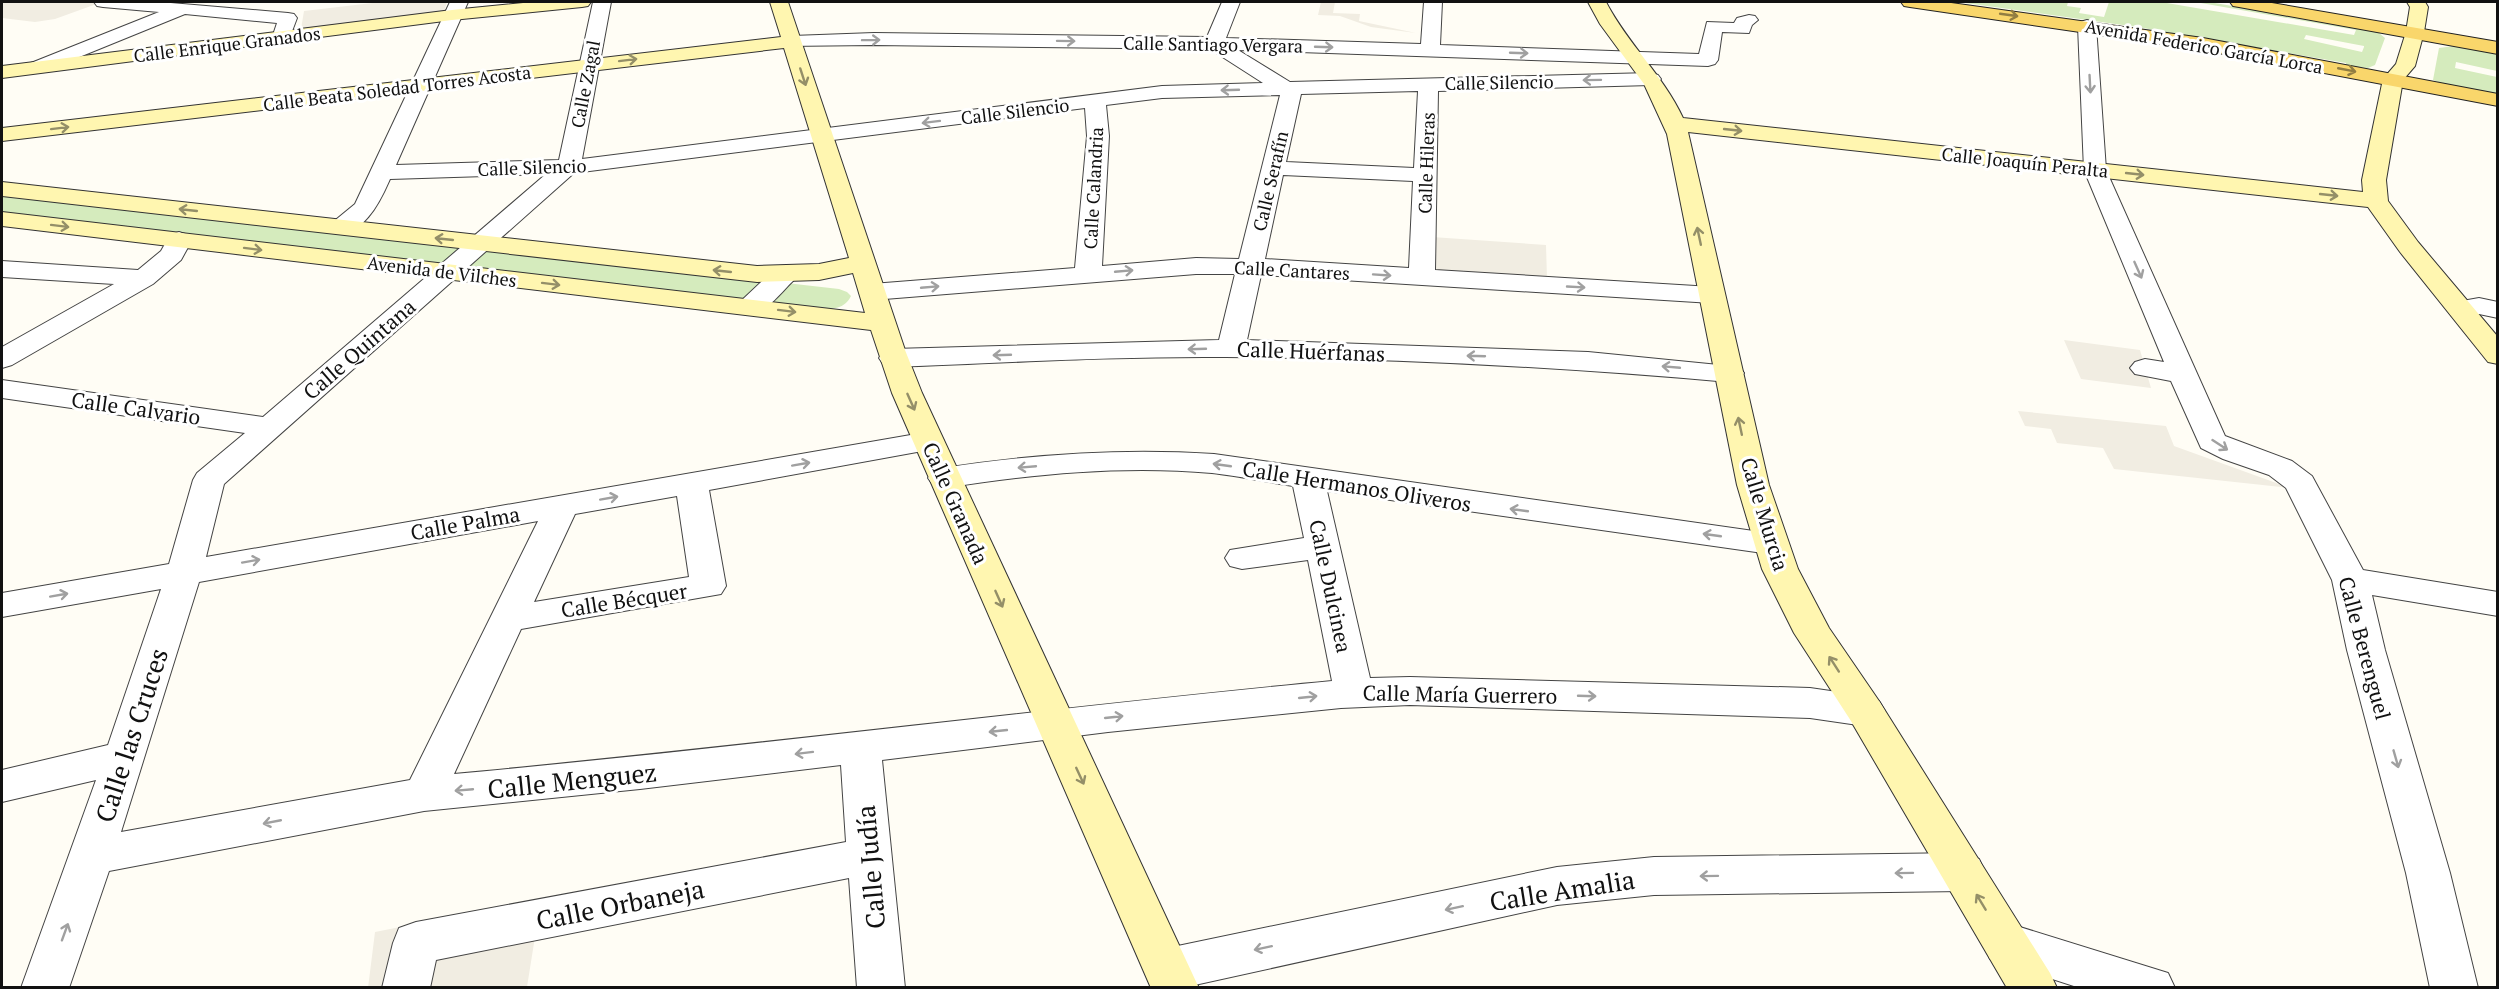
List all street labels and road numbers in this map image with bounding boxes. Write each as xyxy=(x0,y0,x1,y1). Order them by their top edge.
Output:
street label: Avenida Federico García Lorca xyxy=(2083,13,2325,79)
street label: Calle Enrique Granados xyxy=(132,21,322,67)
street label: Calle Santiago Vergara xyxy=(1123,30,1303,58)
street label: Calle Zagal xyxy=(565,38,605,130)
street label: Calle Beata Soledad Torres Acosta xyxy=(262,60,532,116)
street label: Calle Silencio xyxy=(1444,69,1554,95)
street label: Calle Silencio xyxy=(959,92,1071,130)
street label: Calle Hileras xyxy=(1412,112,1440,214)
street label: Calle Calandria xyxy=(1078,126,1108,250)
street label: Calle Serafín xyxy=(1247,128,1293,233)
street label: Calle Joaquín Peralta xyxy=(1941,141,2109,183)
street label: Calle Silencio xyxy=(477,153,587,181)
street label: Avenida de Vilches xyxy=(366,250,518,292)
street label: Calle Cantares xyxy=(1234,255,1350,285)
street label: Calle Quintana xyxy=(297,292,421,406)
street label: Calle Huérfanas xyxy=(1236,334,1386,368)
street label: Calle Calvario xyxy=(70,385,202,431)
street label: Calle Granada xyxy=(917,438,996,569)
street label: Calle Hermanos Oliveros xyxy=(1241,454,1473,518)
street label: Calle Murcia xyxy=(1734,454,1796,575)
street label: Calle Palma xyxy=(408,500,522,546)
street label: Calle Dulcinea xyxy=(1303,517,1359,656)
street label: Calle Berenguel xyxy=(2332,573,2398,723)
street label: Calle Bécquer xyxy=(559,576,689,624)
street label: Calle las Cruces xyxy=(87,644,175,826)
street label: Calle María Guerrero xyxy=(1362,678,1558,710)
street label: Calle Menguez xyxy=(486,754,658,806)
street label: Calle Judía xyxy=(848,804,892,930)
street label: Calle Amalia xyxy=(1487,862,1637,918)
street label: Calle Orbaneja xyxy=(533,871,707,937)

